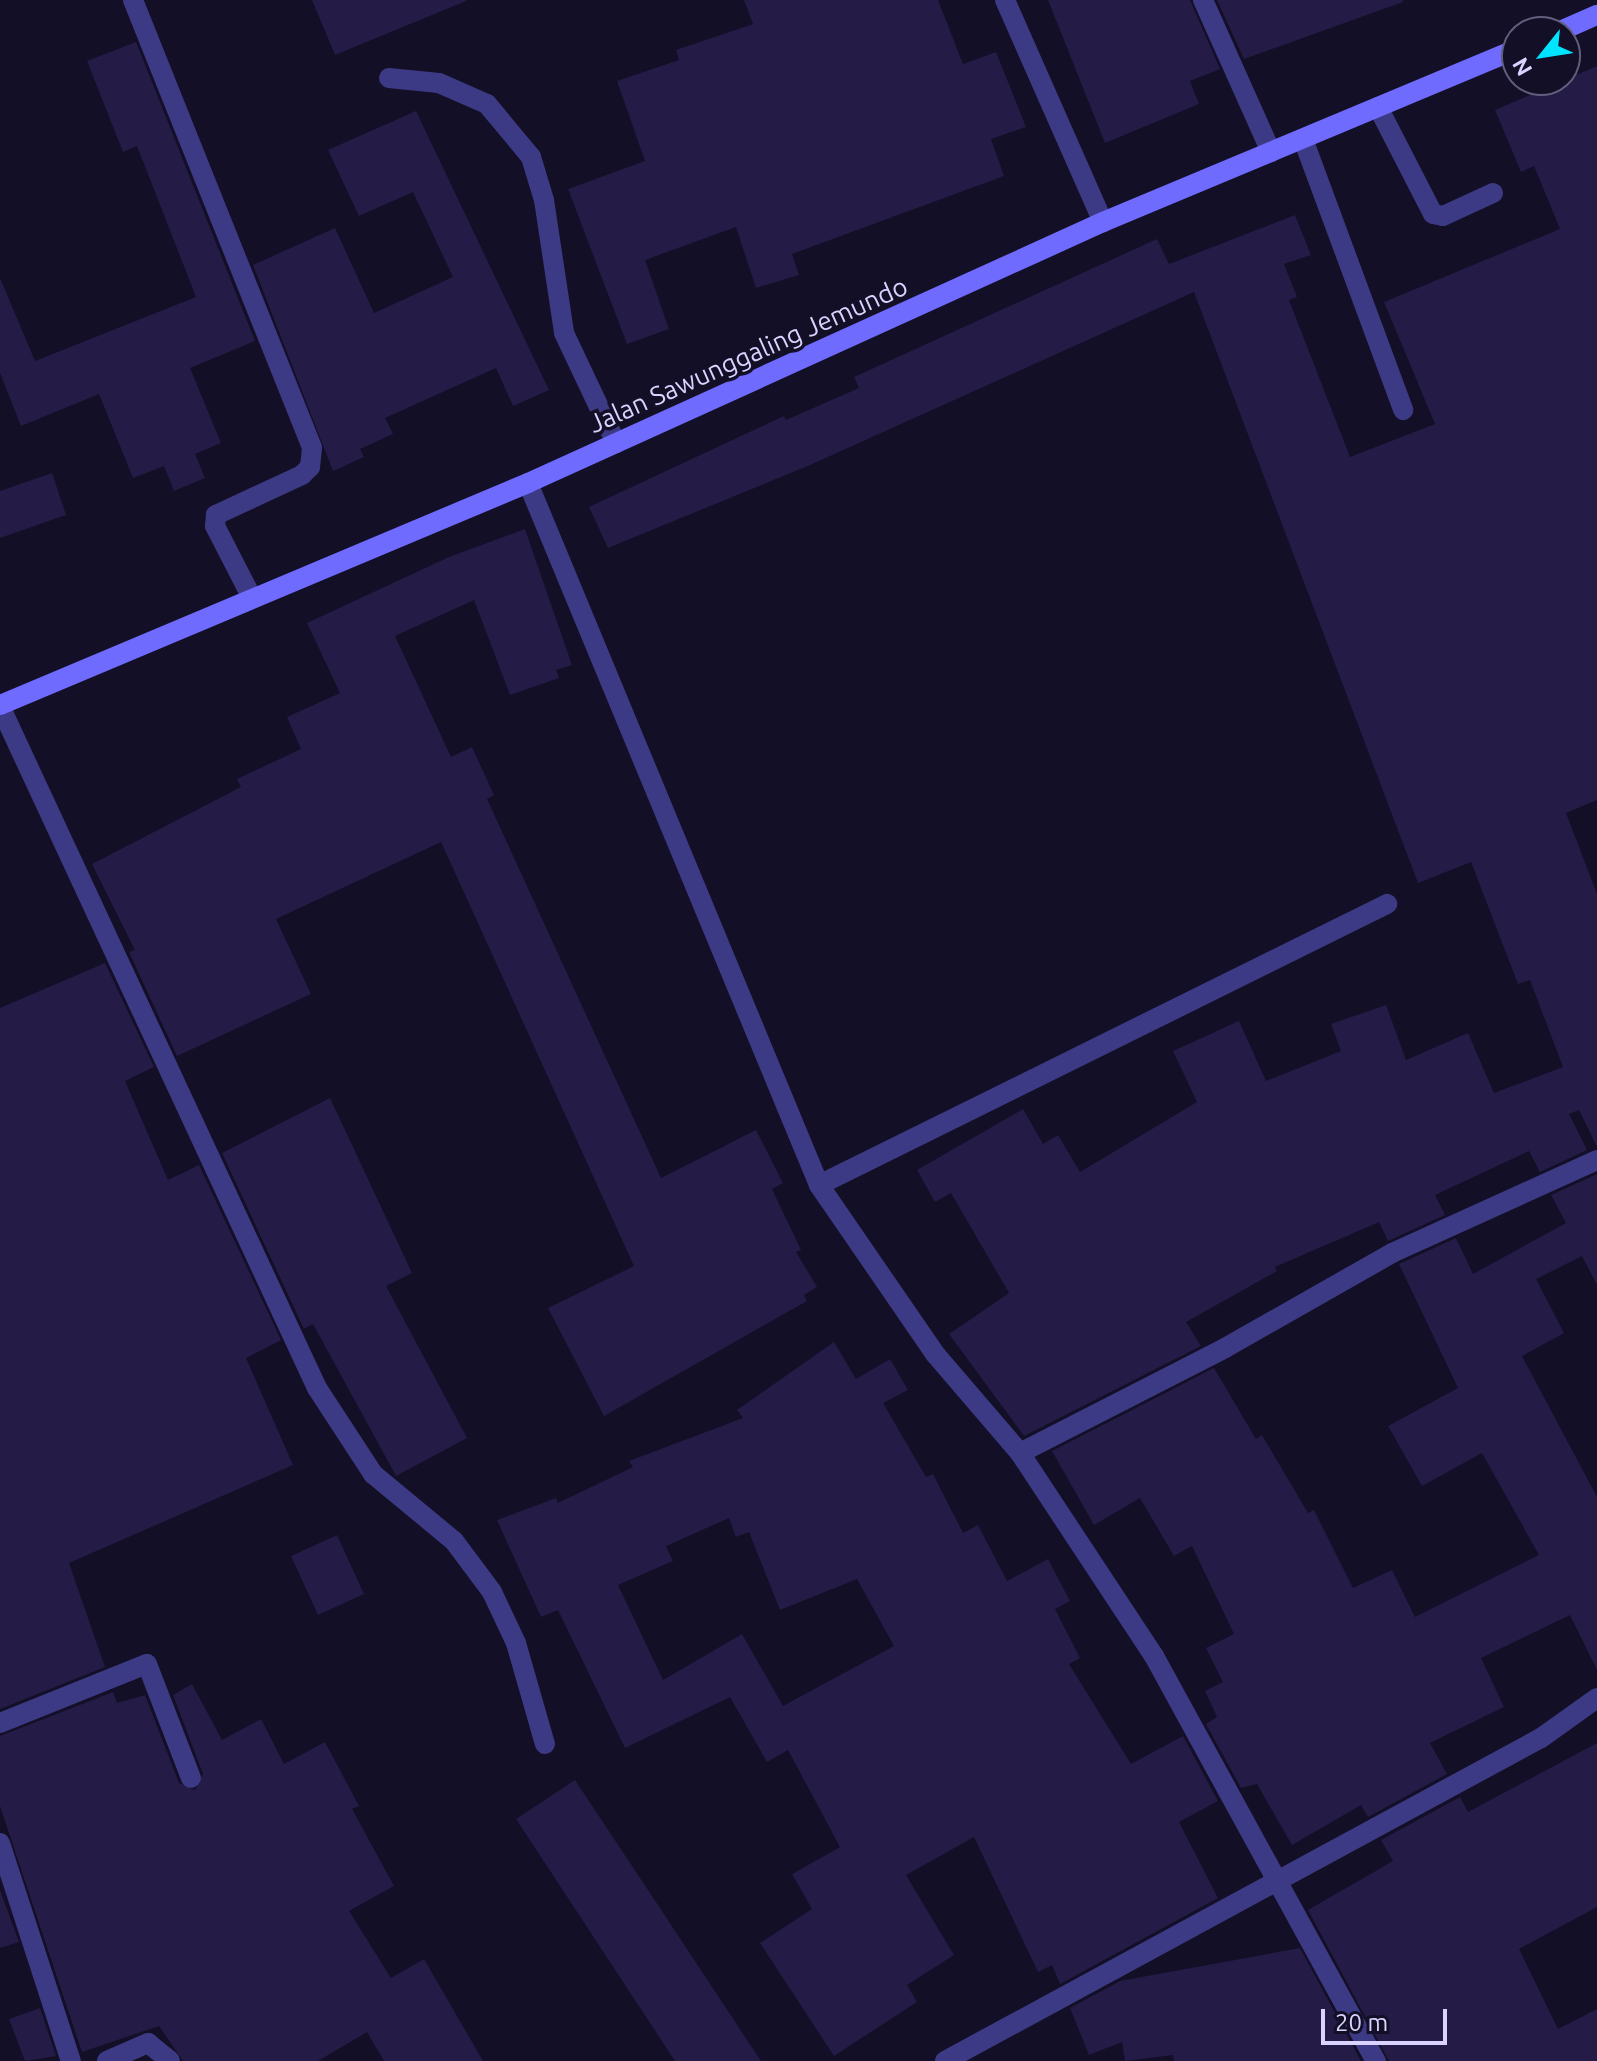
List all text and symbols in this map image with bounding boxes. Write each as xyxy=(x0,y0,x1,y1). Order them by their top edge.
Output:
north arrow xyxy=(1501,16,1581,96)
text: N xyxy=(1507,54,1536,81)
street label: Jalan Sawunggaling Jemundo xyxy=(584,270,912,440)
scale bar xyxy=(1325,1993,1451,2043)
text: 20 m xyxy=(1335,2009,1388,2036)

